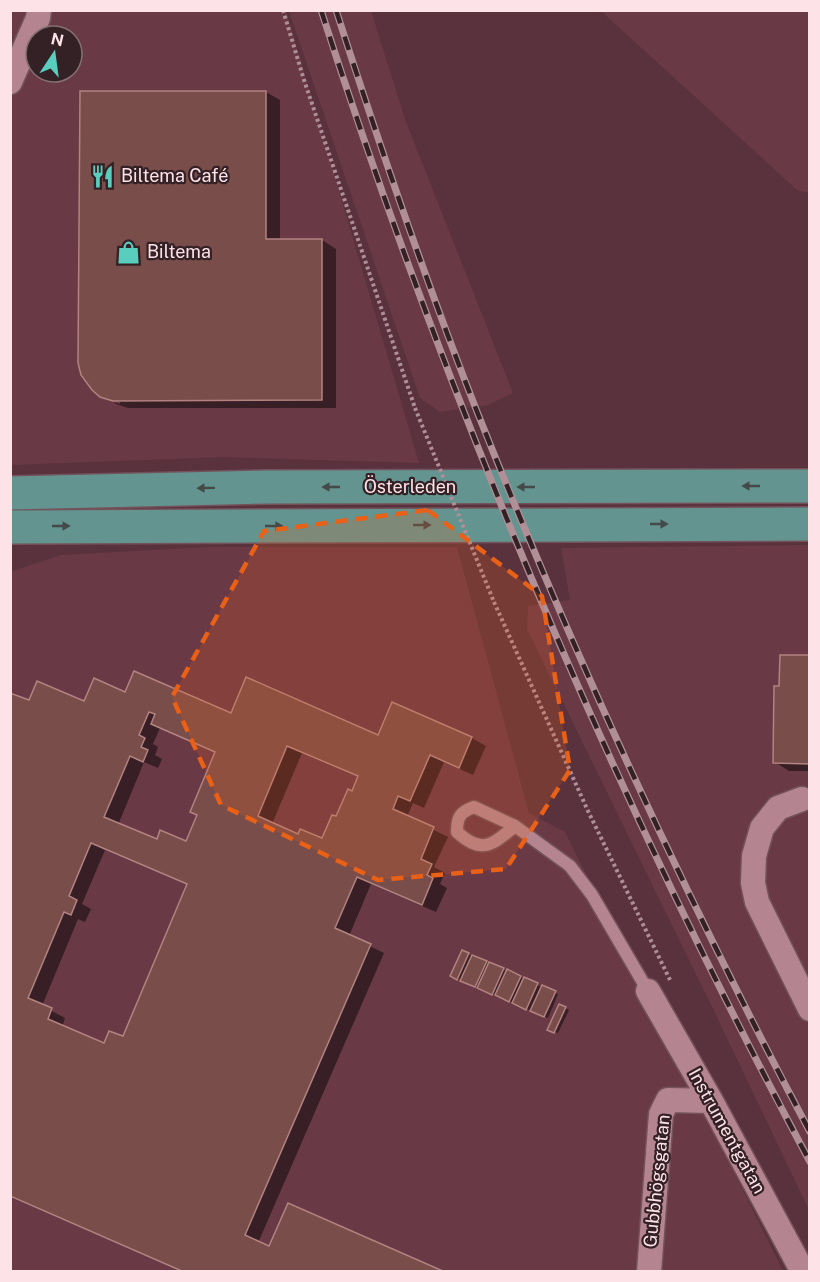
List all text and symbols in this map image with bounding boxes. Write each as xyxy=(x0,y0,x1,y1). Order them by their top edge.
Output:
north arrow xyxy=(24,24,84,84)
text: N xyxy=(49,29,65,51)
restaurant icon: Biltema Café xyxy=(90,163,116,189)
place label: Biltema Café xyxy=(121,165,228,186)
shop icon: Biltema xyxy=(116,239,142,265)
place label: Biltema xyxy=(147,241,211,262)
street label: Österleden xyxy=(364,475,456,497)
one-way arrow xyxy=(742,481,761,491)
one-way arrow xyxy=(322,482,341,492)
one-way arrow xyxy=(517,482,536,492)
one-way arrow xyxy=(197,484,216,493)
one-way arrow xyxy=(649,519,668,529)
one-way arrow xyxy=(412,520,431,530)
one-way arrow xyxy=(51,521,70,531)
one-way arrow xyxy=(265,521,284,530)
street label: Instrumentgatan xyxy=(684,1065,770,1197)
street label: Gubbhögsgatan xyxy=(639,1113,674,1248)

